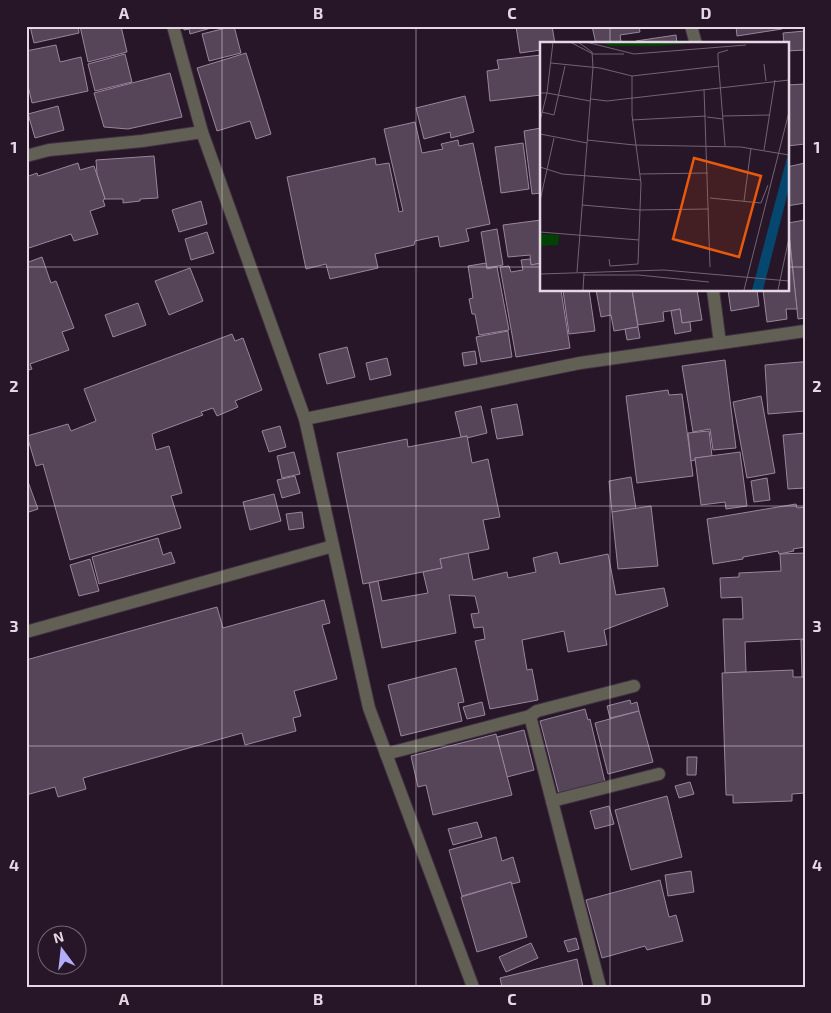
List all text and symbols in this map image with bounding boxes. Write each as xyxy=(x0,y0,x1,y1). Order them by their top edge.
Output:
text: A xyxy=(119,3,130,22)
text: B xyxy=(313,3,323,22)
text: C xyxy=(507,3,517,22)
text: D xyxy=(701,3,712,22)
inset map xyxy=(540,42,788,291)
text: 1 xyxy=(11,137,17,156)
text: 1 xyxy=(814,137,820,156)
text: 2 xyxy=(9,376,19,395)
text: 2 xyxy=(812,376,822,395)
text: 3 xyxy=(9,616,19,635)
text: 3 xyxy=(812,616,822,635)
text: 4 xyxy=(9,855,19,874)
text: 4 xyxy=(812,855,822,874)
north arrow xyxy=(38,926,88,976)
text: N xyxy=(51,927,66,946)
text: A xyxy=(119,989,130,1008)
text: B xyxy=(313,989,323,1008)
text: C xyxy=(507,989,517,1008)
text: D xyxy=(701,989,712,1008)

